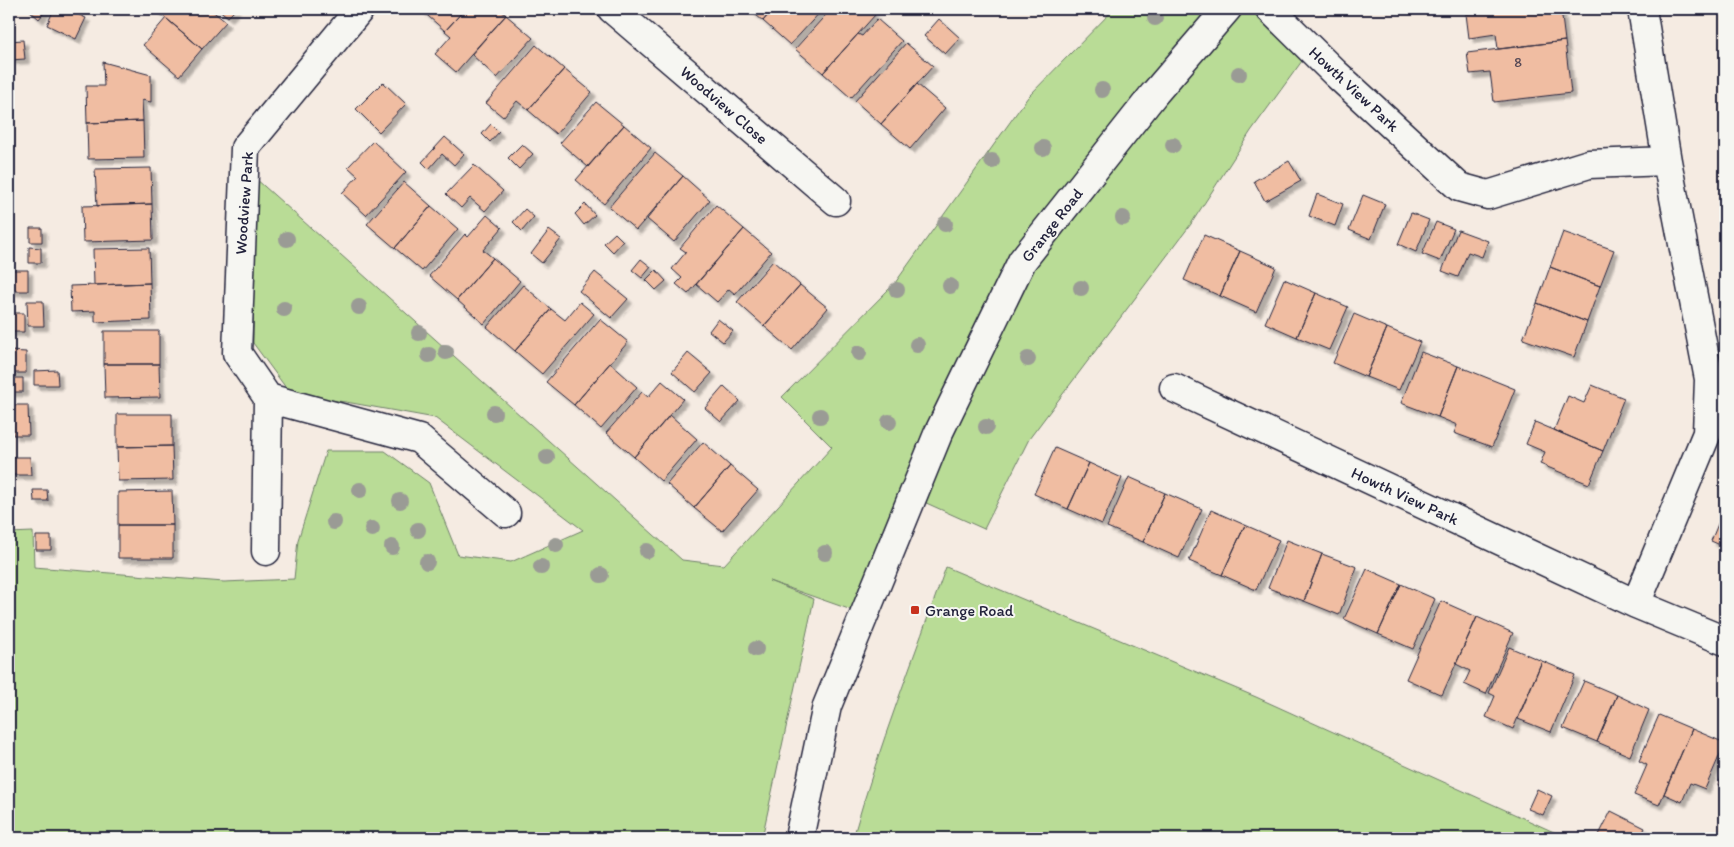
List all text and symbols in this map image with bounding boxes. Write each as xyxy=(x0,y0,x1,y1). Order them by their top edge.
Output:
street label: Howth View Park xyxy=(1305,43,1403,136)
house number: 8 xyxy=(1514,54,1522,71)
street label: Woodview Close xyxy=(676,62,772,148)
street label: Woodview Park xyxy=(231,151,257,255)
street label: Grange Road xyxy=(1017,184,1087,266)
street label: Howth View Park xyxy=(1348,463,1462,529)
place label: Grange Road xyxy=(925,601,1014,620)
marker: Grange Road xyxy=(909,604,921,616)

